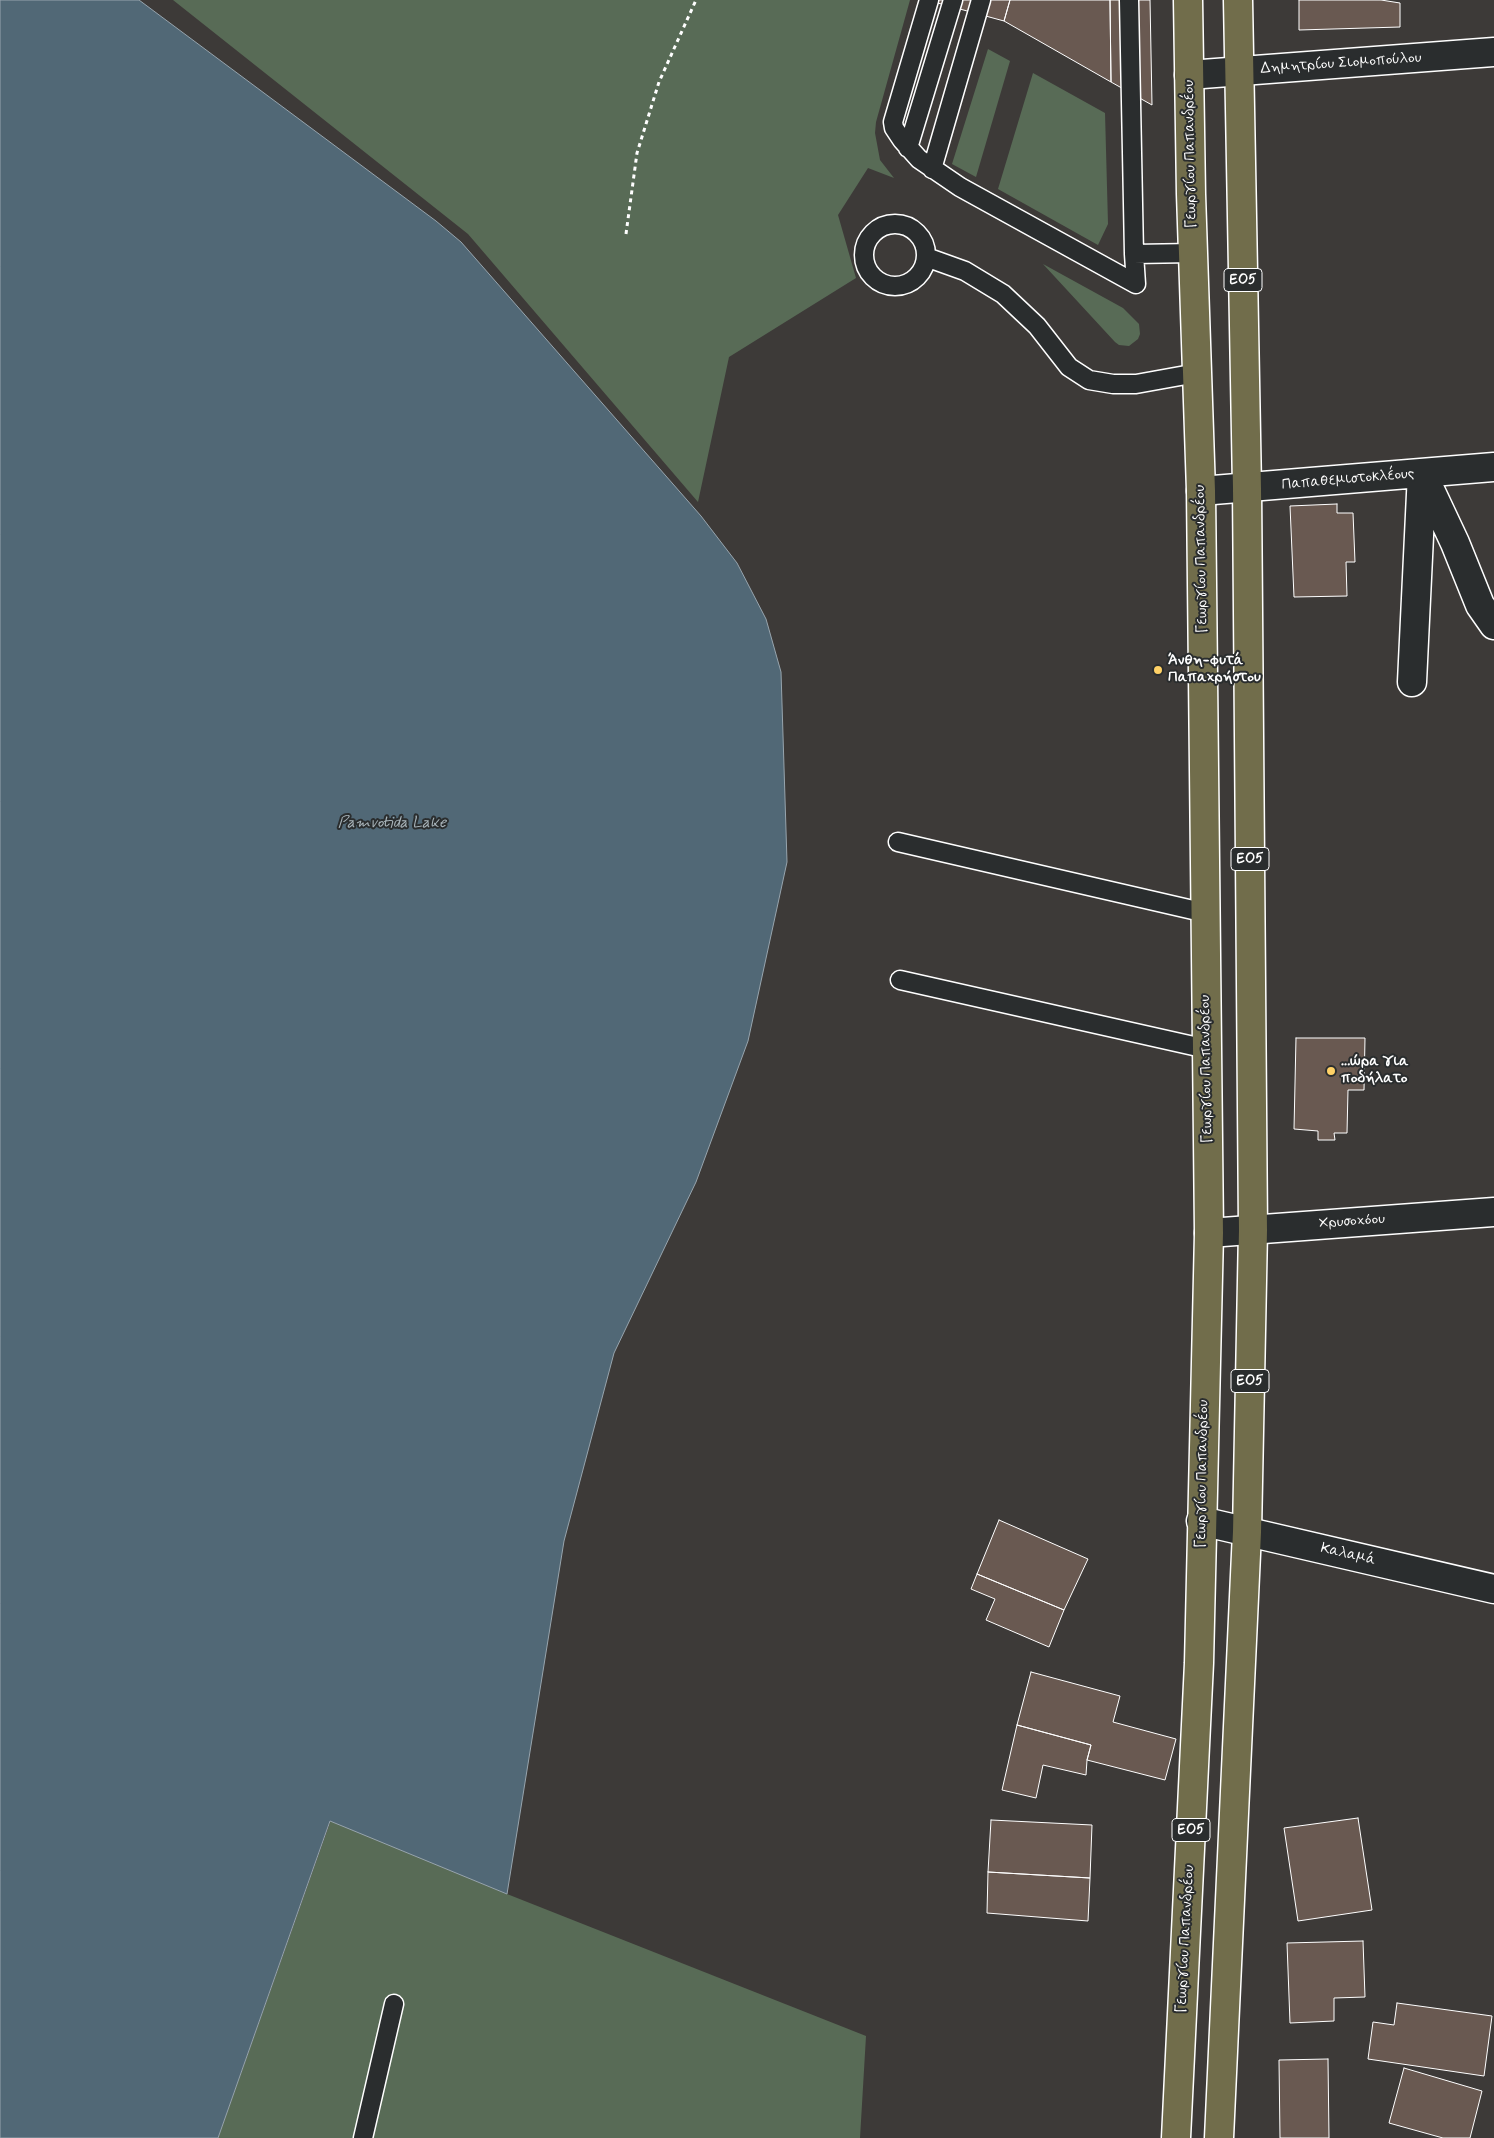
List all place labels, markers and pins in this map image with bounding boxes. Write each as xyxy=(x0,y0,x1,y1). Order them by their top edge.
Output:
place label: Άνθη-φυτά Παπαχρήστου xyxy=(1168,652,1261,687)
marker: Άνθη-φυτά Παπαχρήστου xyxy=(1152,664,1164,676)
place label: ...ώρα για ποδήλατο xyxy=(1341,1053,1408,1088)
marker: ...ώρα για ποδήλατο xyxy=(1325,1065,1337,1077)

